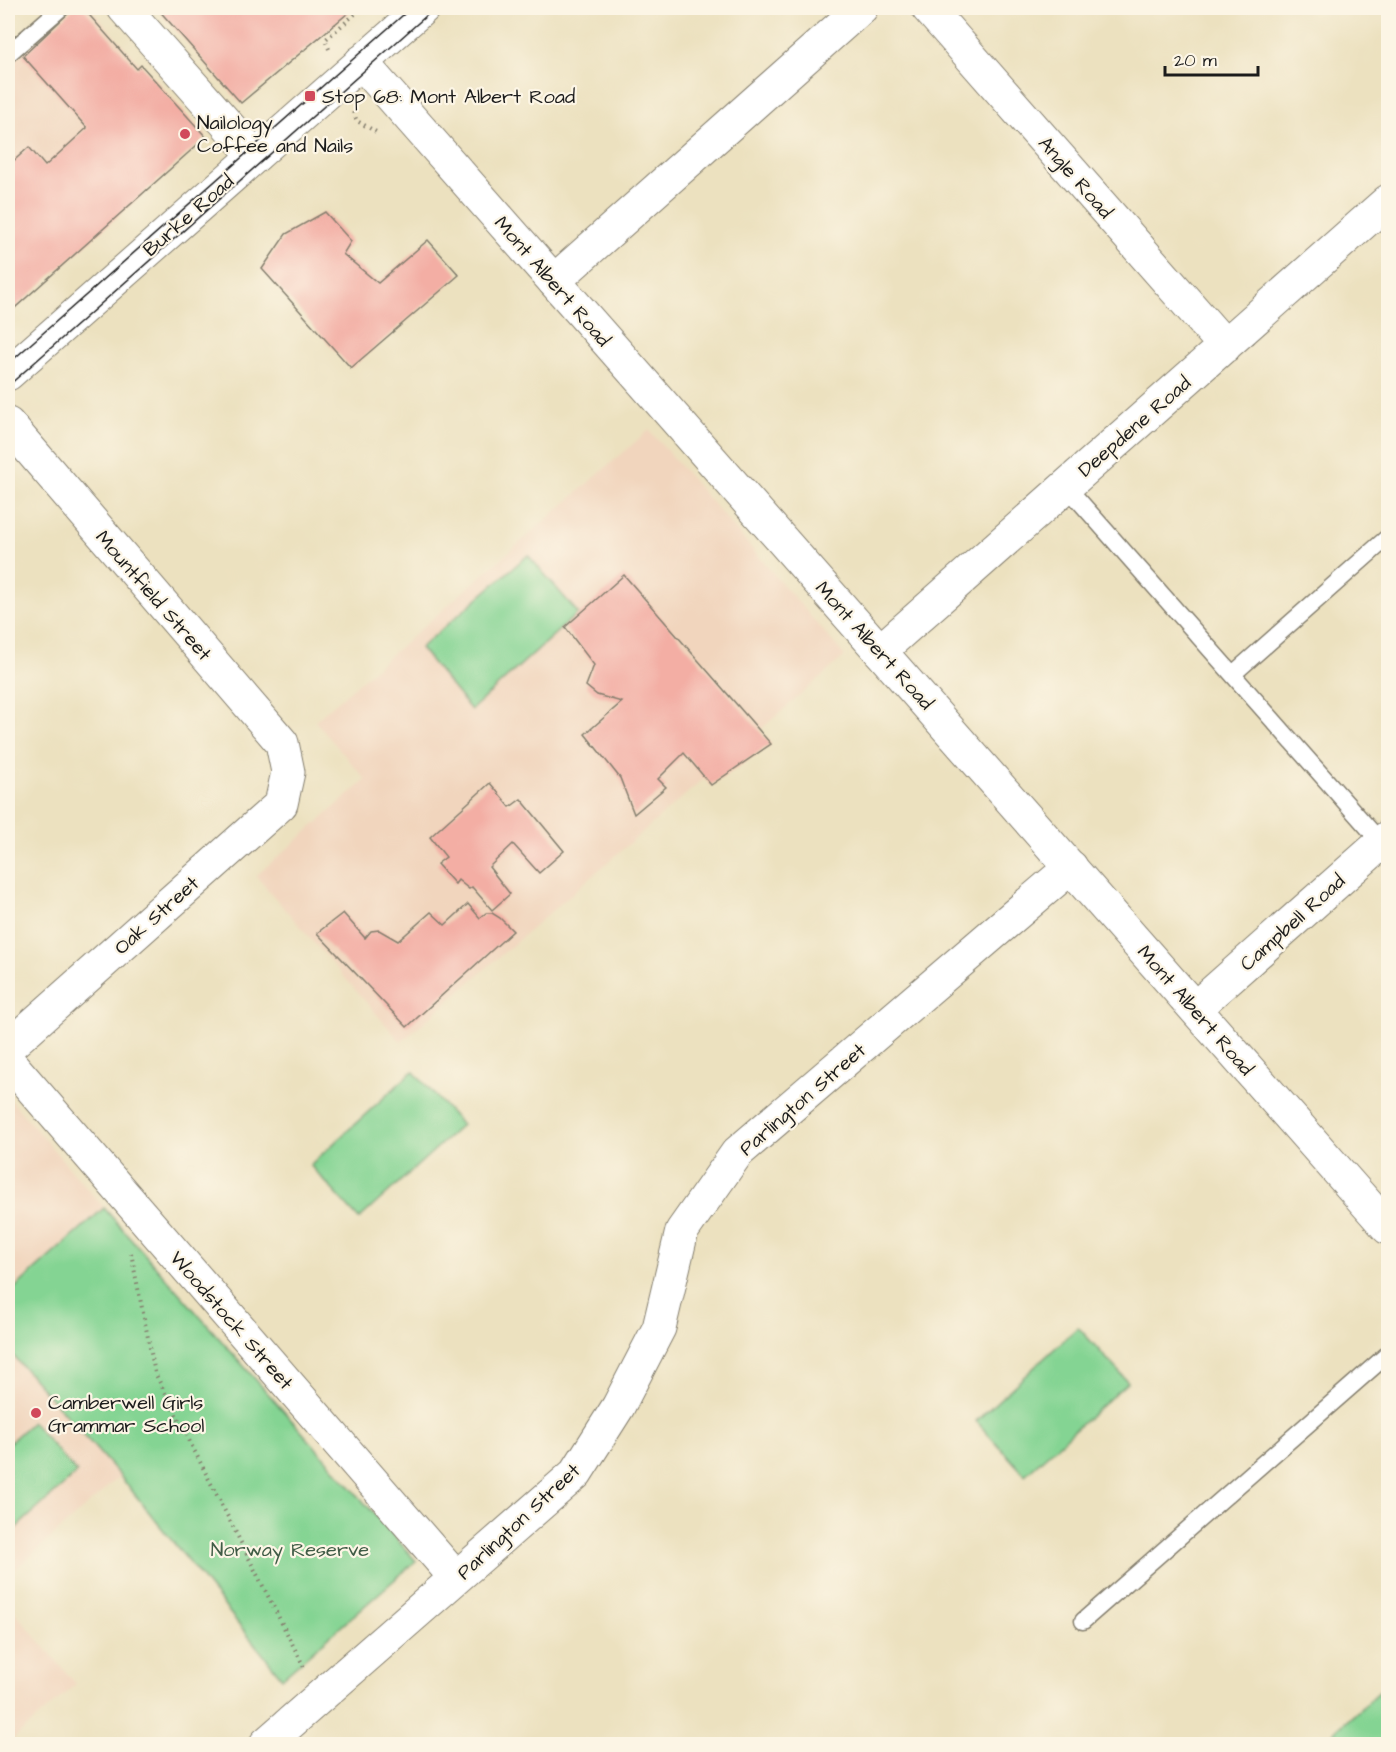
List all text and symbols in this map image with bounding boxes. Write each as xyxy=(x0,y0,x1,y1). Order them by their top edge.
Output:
scale bar xyxy=(1165,39,1258,77)
text: 20 m xyxy=(1174,48,1217,73)
place label: Stop 68: Mont Albert Road xyxy=(322,83,575,111)
marker: Stop 68: Mont Albert Road xyxy=(303,89,317,103)
place label: Nailology Coffee and Nails xyxy=(197,109,353,160)
marker: Nailology Coffee and Nails xyxy=(178,127,192,141)
street label: Angle Road xyxy=(1031,130,1119,226)
street label: Burke Road xyxy=(137,168,240,263)
street label: Mont Albert Road xyxy=(488,210,617,353)
street label: Deepdene Road xyxy=(1072,370,1197,484)
street label: Mountfield Street xyxy=(89,524,218,667)
street label: Mont Albert Road xyxy=(809,575,940,716)
street label: Campbell Road xyxy=(1234,868,1352,978)
street label: Oak Street xyxy=(108,870,205,961)
street label: Mont Albert Road xyxy=(1131,939,1260,1082)
street label: Parlington Street xyxy=(733,1037,873,1163)
street label: Woodstock Street xyxy=(163,1245,299,1396)
place label: Camberwell Girls Grammar School xyxy=(48,1389,204,1440)
marker: Camberwell Girls Grammar School xyxy=(29,1406,43,1420)
street label: Parlington Street xyxy=(451,1457,587,1587)
park label: Norway Reserve xyxy=(211,1536,369,1565)

